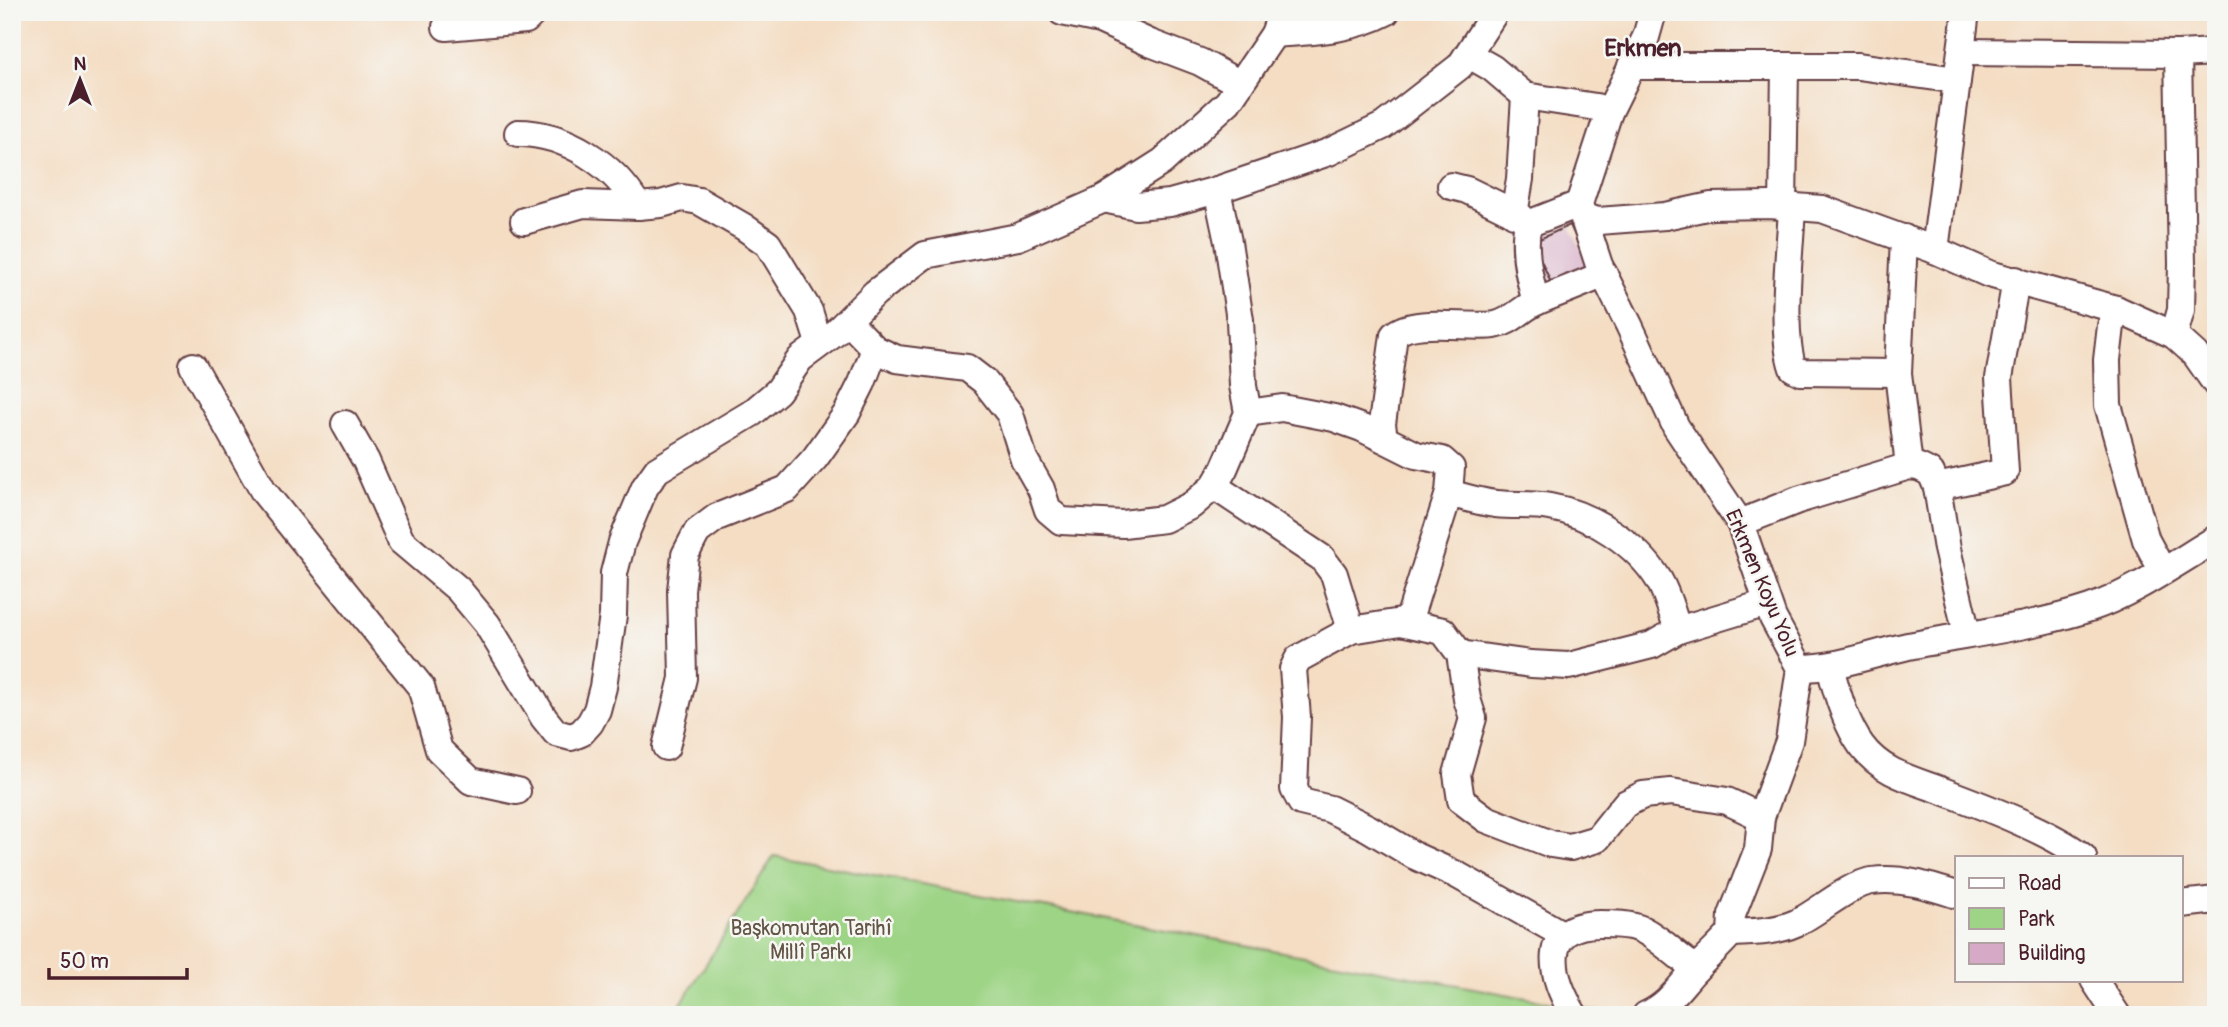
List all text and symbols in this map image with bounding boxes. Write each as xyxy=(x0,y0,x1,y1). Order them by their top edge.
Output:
district label: Erkmen xyxy=(1604,34,1682,63)
north arrow xyxy=(46,46,116,116)
text: N xyxy=(74,52,87,76)
street label: Erkmen Koyu Yolu xyxy=(1719,505,1805,661)
legend xyxy=(1955,856,2182,982)
text: Road xyxy=(2018,870,2062,897)
text: Park xyxy=(2018,906,2055,933)
park label: Başkomutan Tarihî Millî Parkı xyxy=(730,915,892,966)
scale bar xyxy=(49,936,187,980)
text: Building xyxy=(2018,940,2085,967)
text: 50 m xyxy=(60,948,109,975)

